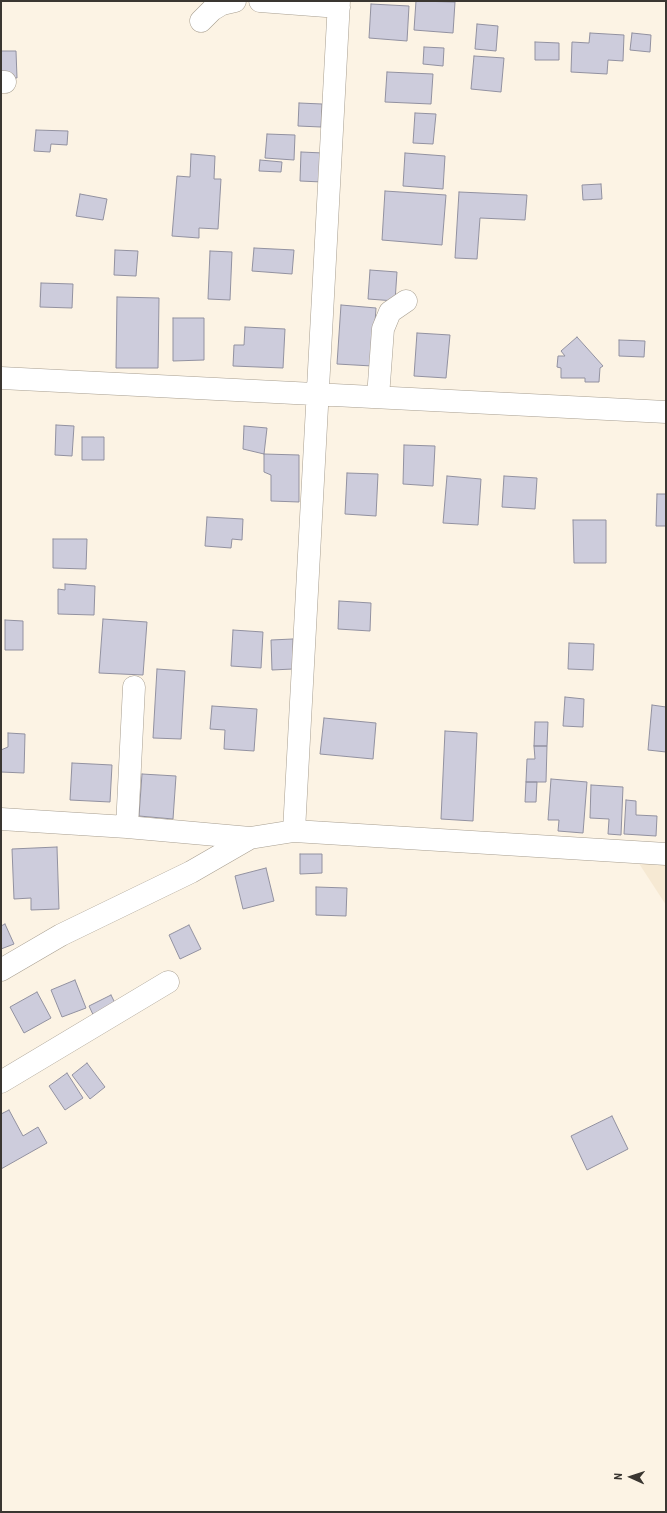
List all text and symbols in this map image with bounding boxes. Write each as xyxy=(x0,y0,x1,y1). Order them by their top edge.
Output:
north arrow xyxy=(611,1457,651,1497)
text: N xyxy=(612,1473,625,1480)

